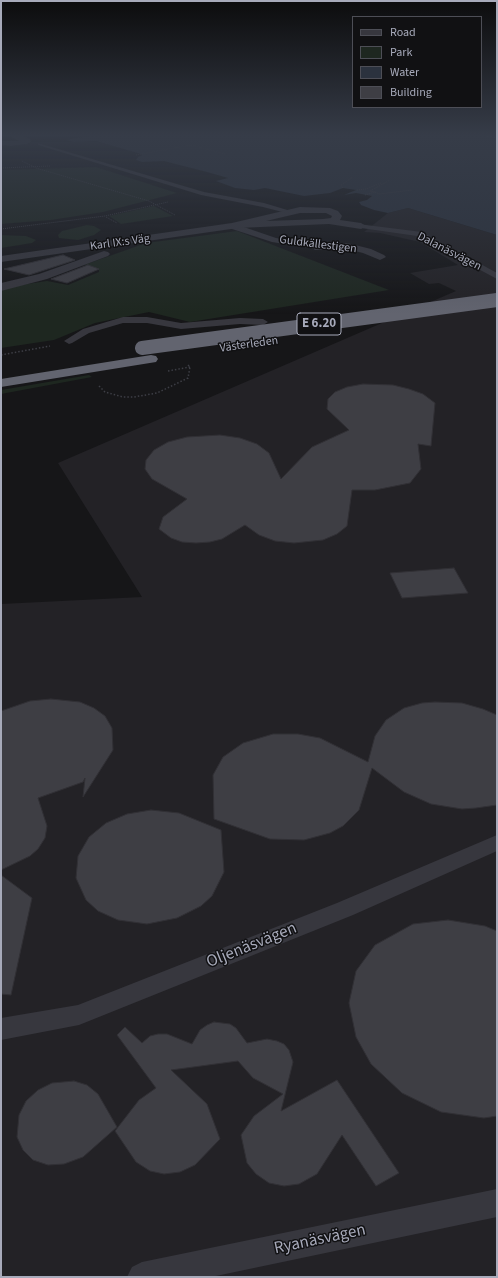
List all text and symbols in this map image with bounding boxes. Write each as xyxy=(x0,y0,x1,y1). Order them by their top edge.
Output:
legend xyxy=(352,16,482,108)
text: Road xyxy=(390,24,416,41)
text: Park xyxy=(390,44,412,61)
text: Water xyxy=(390,64,419,81)
text: Building xyxy=(390,84,432,101)
street label: Dalanäsvägen xyxy=(415,230,483,274)
street label: Karl IX:s Väg xyxy=(89,232,151,254)
street label: Guldkällestigen xyxy=(279,233,357,257)
road number: E 6.20 xyxy=(297,313,341,335)
street label: Västerleden xyxy=(219,334,279,356)
street label: Oljenäsvägen xyxy=(204,919,300,973)
street label: Ryanäsvägen xyxy=(272,1220,368,1260)

